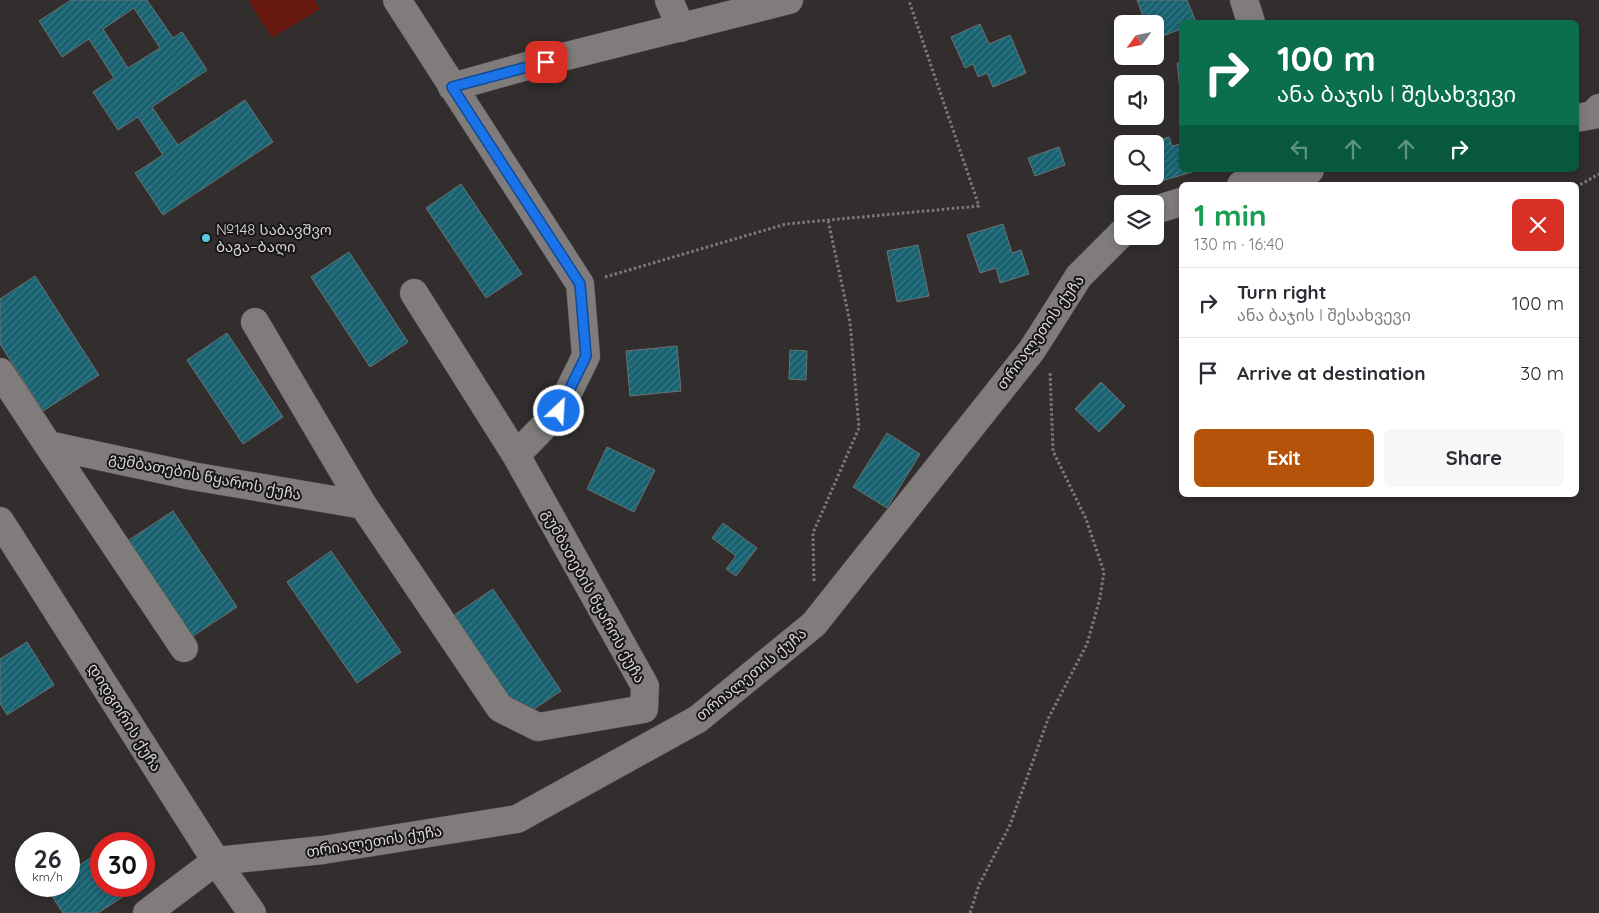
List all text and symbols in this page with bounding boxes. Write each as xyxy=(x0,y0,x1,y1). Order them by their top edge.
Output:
north arrow xyxy=(1114,15,1164,65)
map controls xyxy=(1114,15,1164,245)
text: 100 m xyxy=(1277,36,1376,80)
icon: right xyxy=(1194,40,1259,105)
pin xyxy=(525,41,567,83)
icon: arrive xyxy=(532,48,560,76)
button: sound xyxy=(1114,75,1164,125)
text: ანა ბაჯის I შესახვევი xyxy=(1277,80,1516,108)
button: search xyxy=(1114,135,1164,185)
icon: left xyxy=(1286,135,1314,163)
icon: ahead xyxy=(1339,135,1367,163)
icon: ahead xyxy=(1392,135,1420,163)
icon: right xyxy=(1445,135,1473,163)
button: layers xyxy=(1114,195,1164,245)
text: 1 min xyxy=(1194,196,1267,234)
button: close xyxy=(1512,199,1564,251)
place label: №148 საბავშვო ბაგა–ბაღი xyxy=(216,220,332,256)
marker: №148 საბავშვო ბაგა–ბაღი xyxy=(200,232,212,244)
text: 130 m · 16:40 xyxy=(1194,234,1284,254)
street label: თრიალეთის ქუჩა xyxy=(992,271,1088,393)
text: Turn right xyxy=(1237,280,1326,304)
icon: right xyxy=(1194,289,1222,317)
text: 100 m xyxy=(1512,291,1564,315)
text: ანა ბაჯის I შესახვევი xyxy=(1237,305,1411,325)
icon: arrive xyxy=(1194,359,1222,387)
text: Arrive at destination xyxy=(1237,361,1426,385)
text: 30 m xyxy=(1520,361,1564,385)
position arrow xyxy=(532,384,584,436)
button: Exit xyxy=(1194,429,1374,487)
button: Share xyxy=(1384,429,1564,487)
street label: გუმბათების წყაროს ქუჩა xyxy=(107,448,303,504)
street label: გუმბათების წყაროს ქუჩა xyxy=(538,506,650,686)
street label: თრიალეთის ქუჩა xyxy=(692,623,810,725)
street label: დიდგორის ქუჩა xyxy=(84,659,166,775)
street label: თრიალეთის ქუჩა xyxy=(305,821,443,861)
speed limit sign: 30 xyxy=(90,832,155,897)
text: 26 xyxy=(33,843,62,874)
text: km/h xyxy=(32,869,63,884)

